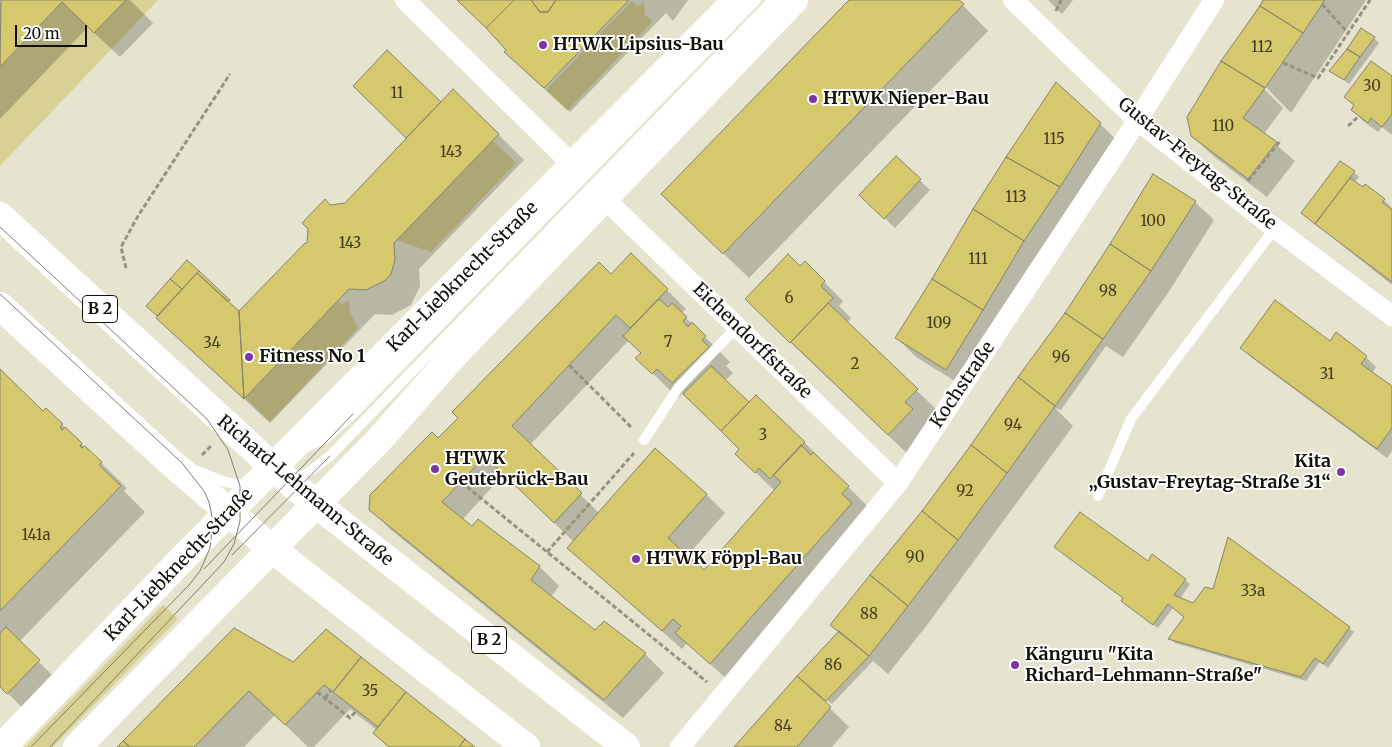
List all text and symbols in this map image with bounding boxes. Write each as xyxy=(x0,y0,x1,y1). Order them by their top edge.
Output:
scale bar xyxy=(18,15,90,47)
text: 20 m xyxy=(23,24,60,43)
place label: HTWK Lipsius-Bau xyxy=(553,34,724,56)
marker: HTWK Lipsius-Bau xyxy=(537,39,549,51)
house number: 112 xyxy=(1251,39,1273,57)
house number: 30 xyxy=(1363,78,1381,96)
house number: 11 xyxy=(390,85,404,103)
place label: HTWK Nieper-Bau xyxy=(823,88,989,110)
marker: HTWK Nieper-Bau xyxy=(807,93,819,105)
street label: Gustav-Freytag-Straße xyxy=(1113,93,1281,235)
house number: 110 xyxy=(1212,118,1234,136)
house number: 115 xyxy=(1043,131,1065,149)
house number: 143 xyxy=(440,144,462,162)
house number: 113 xyxy=(1005,189,1027,207)
street label: Karl-Liebknecht-Straße xyxy=(383,197,543,357)
house number: 100 xyxy=(1140,213,1166,231)
house number: 143 xyxy=(339,235,361,253)
house number: 111 xyxy=(968,251,988,269)
street label: Eichendorffstraße xyxy=(688,279,816,403)
house number: 98 xyxy=(1099,283,1117,301)
house number: 6 xyxy=(784,290,794,308)
road number: B 2 xyxy=(82,296,118,322)
house number: 109 xyxy=(927,315,951,333)
house number: 7 xyxy=(664,334,672,352)
house number: 34 xyxy=(203,335,221,353)
street label: Kochstraße xyxy=(926,338,1000,432)
place label: Fitness No 1 xyxy=(259,346,365,368)
house number: 96 xyxy=(1052,349,1070,367)
marker: Fitness No 1 xyxy=(243,351,255,363)
house number: 2 xyxy=(851,356,859,374)
house number: 31 xyxy=(1320,366,1334,384)
street label: Richard-Lehmann-Straße xyxy=(213,411,397,571)
house number: 94 xyxy=(1004,417,1022,435)
house number: 3 xyxy=(759,427,767,445)
place label: HTWK Geutebrück-Bau xyxy=(445,448,589,490)
place label: Kita „Gustav-Freytag-Straße 31“ xyxy=(1088,451,1331,494)
marker: HTWK Geutebrück-Bau xyxy=(429,463,441,475)
marker: Kita „Gustav-Freytag-Straße 31“ xyxy=(1335,466,1347,478)
house number: 92 xyxy=(956,483,974,501)
street label: Karl-Liebknecht-Straße xyxy=(100,484,258,646)
house number: 141a xyxy=(22,527,50,545)
place label: HTWK Föppl-Bau xyxy=(646,548,802,570)
house number: 90 xyxy=(906,549,924,567)
marker: HTWK Föppl-Bau xyxy=(630,553,642,565)
house number: 33a xyxy=(1241,583,1265,601)
house number: 88 xyxy=(860,606,878,624)
road number: B 2 xyxy=(472,626,506,654)
place label: Känguru "Kita Richard-Lehmann-Straße" xyxy=(1025,644,1262,686)
house number: 86 xyxy=(824,657,842,675)
marker: Känguru "Kita Richard-Lehmann-Straße" xyxy=(1009,659,1021,671)
house number: 35 xyxy=(362,683,378,701)
house number: 84 xyxy=(774,718,792,736)

